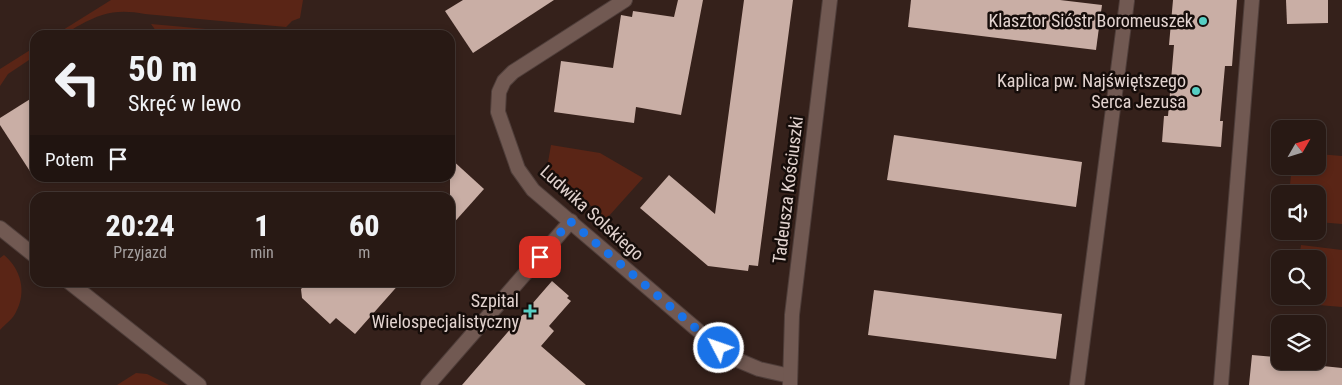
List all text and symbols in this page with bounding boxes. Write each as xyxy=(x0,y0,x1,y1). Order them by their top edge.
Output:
place label: Klasztor Sióstr Boromeuszek xyxy=(988,10,1193,31)
marker: Klasztor Sióstr Boromeuszek xyxy=(1197,15,1209,27)
text: 50 m xyxy=(128,49,197,90)
icon: left xyxy=(45,50,110,115)
place label: Kaplica pw. Najświętszego Serca Jezusa xyxy=(997,70,1186,112)
marker: Kaplica pw. Najświętszego Serca Jezusa xyxy=(1190,85,1202,97)
text: Skręć w lewo xyxy=(128,91,241,116)
street label: Tadeusza Kościuszki xyxy=(768,115,807,265)
north arrow xyxy=(1271,120,1326,175)
map controls xyxy=(1271,120,1326,370)
icon: arrive xyxy=(104,145,132,173)
text: Potem xyxy=(45,148,94,171)
street label: Ludwika Solskiego xyxy=(536,161,648,265)
button: sound xyxy=(1271,185,1326,240)
text: 20:24 xyxy=(105,208,175,243)
text: 1 xyxy=(254,208,270,243)
text: 60 xyxy=(349,208,380,243)
pin xyxy=(519,236,561,278)
text: Przyjazd xyxy=(113,243,167,262)
text: min xyxy=(250,243,274,262)
text: m xyxy=(358,243,370,262)
icon: arrive xyxy=(526,243,554,271)
button: search xyxy=(1271,250,1326,305)
place label: Szpital Wielospecjalistyczny xyxy=(371,290,519,332)
marker: Szpital Wielospecjalistyczny xyxy=(523,304,537,318)
button: layers xyxy=(1271,315,1326,370)
position arrow xyxy=(692,321,744,373)

